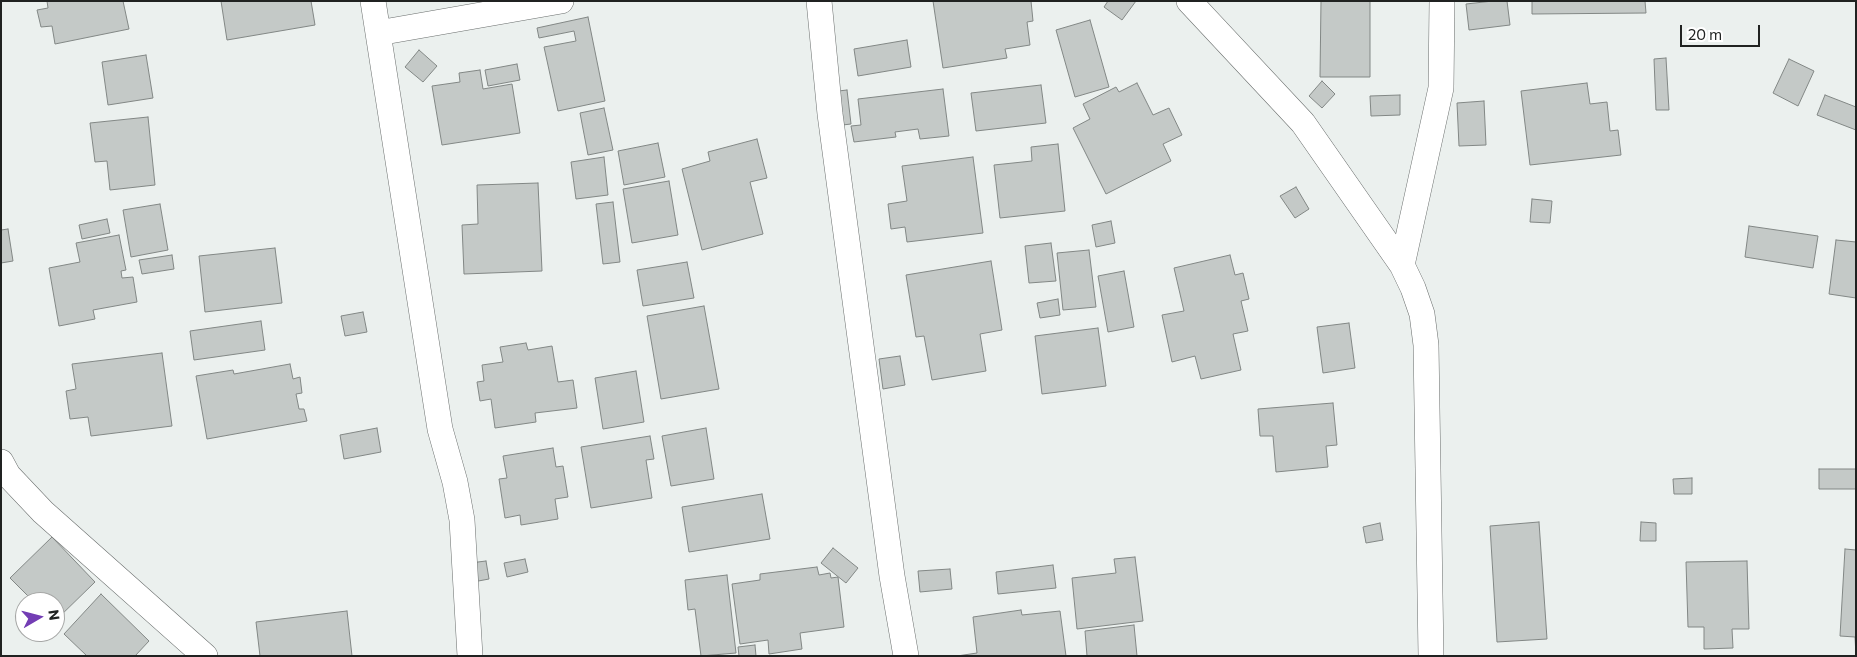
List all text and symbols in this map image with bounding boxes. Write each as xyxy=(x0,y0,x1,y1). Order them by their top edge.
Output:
scale bar xyxy=(1682,15,1762,47)
text: 20 m xyxy=(1688,25,1722,43)
north arrow xyxy=(15,592,65,642)
text: N xyxy=(45,609,64,621)

